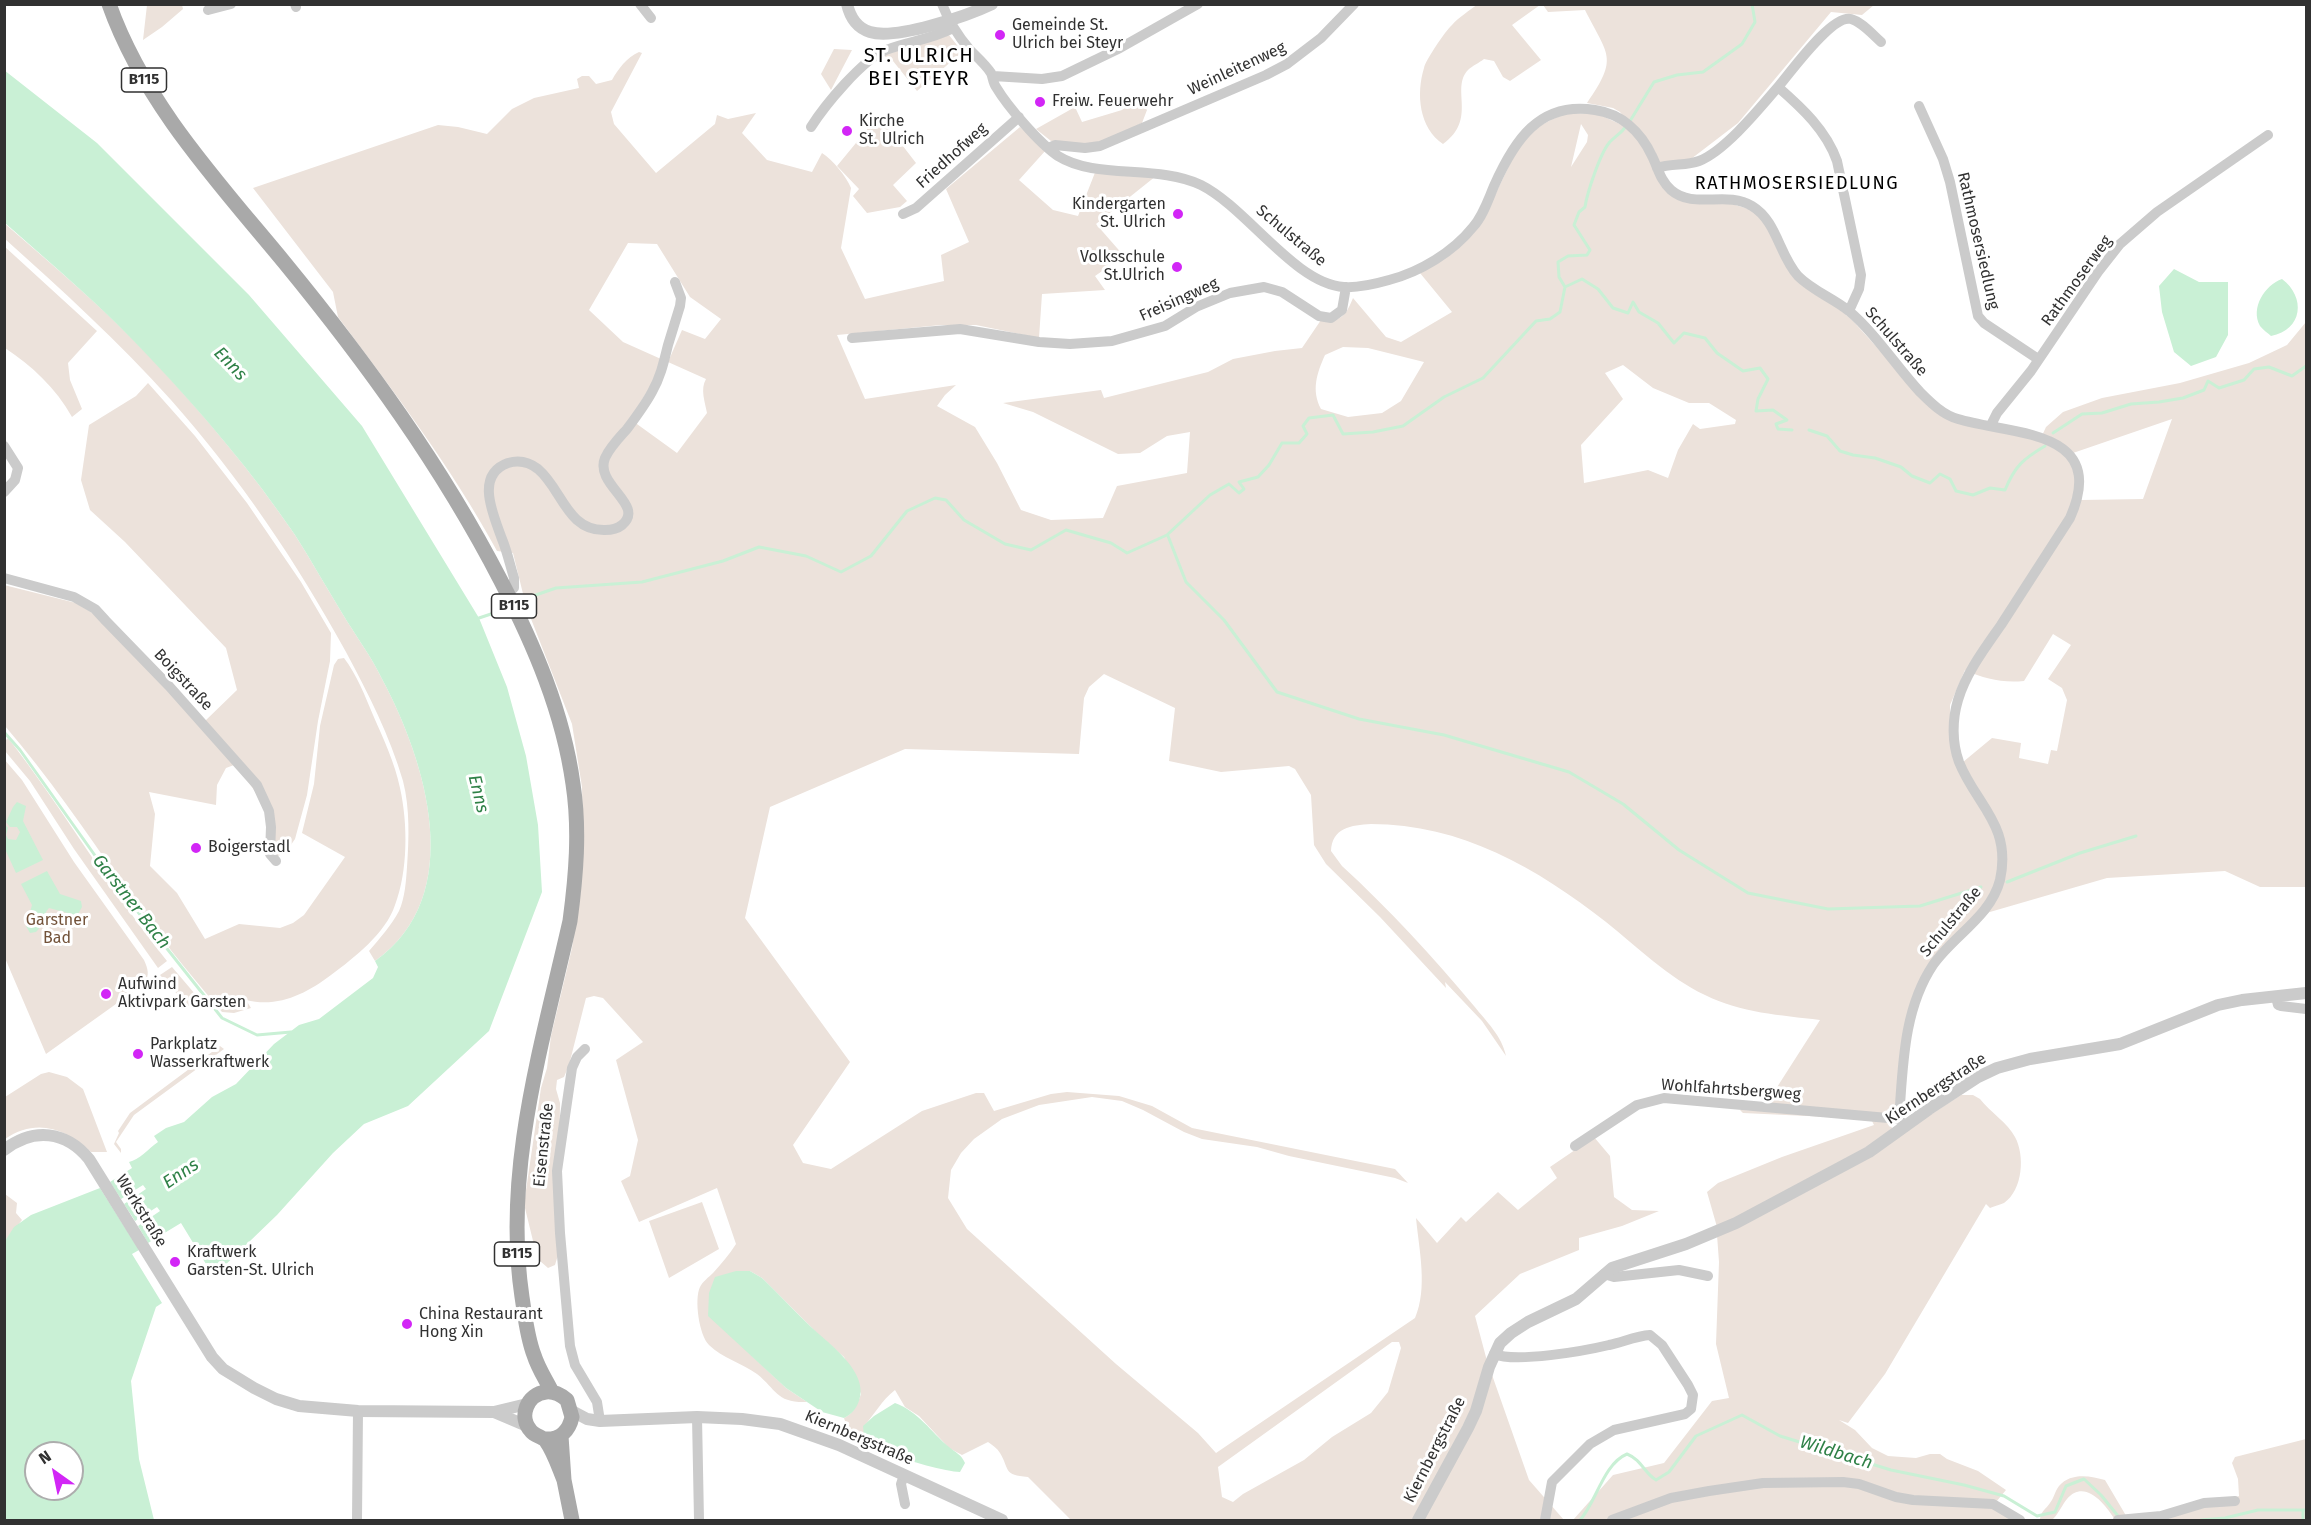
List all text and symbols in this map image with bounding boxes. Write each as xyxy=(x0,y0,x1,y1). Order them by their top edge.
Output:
place label: Gemeinde St. Ulrich bei Steyr xyxy=(1012,16,1123,54)
marker: Gemeinde St. Ulrich bei Steyr xyxy=(993,28,1007,42)
street label: Weinleitenweg xyxy=(1185,38,1289,100)
district label: ST. ULRICH BEI STEYR xyxy=(864,44,974,91)
road number: B115 xyxy=(122,68,166,92)
place label: Freiw. Feuerwehr xyxy=(1052,92,1173,112)
marker: Freiw. Feuerwehr xyxy=(1033,95,1047,109)
place label: Kirche St. Ulrich xyxy=(859,112,925,150)
street label: Friedhofweg xyxy=(913,119,991,193)
marker: Kirche St. Ulrich xyxy=(840,124,854,138)
street label: Rathmosersiedlung xyxy=(1953,170,2003,312)
district label: RATHMOSERSIEDLUNG xyxy=(1695,173,1899,195)
place label: Kindergarten St. Ulrich xyxy=(1072,195,1166,233)
street label: Schulstraße xyxy=(1252,201,1330,271)
marker: Kindergarten St. Ulrich xyxy=(1171,207,1185,221)
street label: Rathmoserweg xyxy=(2038,232,2116,330)
place label: Volksschule St.Ulrich xyxy=(1080,248,1165,286)
marker: Volksschule St.Ulrich xyxy=(1170,260,1184,274)
street label: Freisingweg xyxy=(1137,274,1221,326)
street label: Schulstraße xyxy=(1861,303,1931,381)
water label: Enns xyxy=(209,343,251,385)
road number: B115 xyxy=(492,594,536,618)
street label: Boigstraße xyxy=(150,645,216,715)
water label: Enns xyxy=(463,773,493,815)
place label: Boigerstadl xyxy=(208,838,290,858)
marker: Boigerstadl xyxy=(189,841,203,855)
water label: Garstner Bach xyxy=(87,850,175,954)
street label: Schulstraße xyxy=(1916,883,1986,961)
park label: Garstner Bad xyxy=(26,911,88,949)
place label: Aufwind Aktivpark Garsten xyxy=(118,975,246,1013)
marker: Aufwind Aktivpark Garsten xyxy=(99,987,113,1001)
place label: Parkplatz Wasserkraftwerk xyxy=(150,1035,269,1073)
marker: Parkplatz Wasserkraftwerk xyxy=(131,1047,145,1061)
street label: Kiernbergstraße xyxy=(1882,1049,1990,1129)
street label: Wohlfahrtsbergweg xyxy=(1661,1076,1801,1104)
street label: Eisenstraße xyxy=(530,1102,558,1188)
water label: Enns xyxy=(159,1154,203,1194)
street label: Werkstraße xyxy=(111,1171,171,1251)
road number: B115 xyxy=(494,1242,540,1266)
place label: Kraftwerk Garsten-St. Ulrich xyxy=(187,1243,314,1281)
marker: Kraftwerk Garsten-St. Ulrich xyxy=(168,1255,182,1269)
place label: China Restaurant Hong Xin xyxy=(419,1305,543,1343)
marker: China Restaurant Hong Xin xyxy=(400,1317,414,1331)
street label: Kiernbergstraße xyxy=(1400,1394,1470,1506)
street label: Kiernbergstraße xyxy=(802,1406,916,1470)
water label: Wildbach xyxy=(1797,1432,1875,1474)
north arrow xyxy=(24,1441,84,1501)
text: N xyxy=(35,1446,55,1468)

